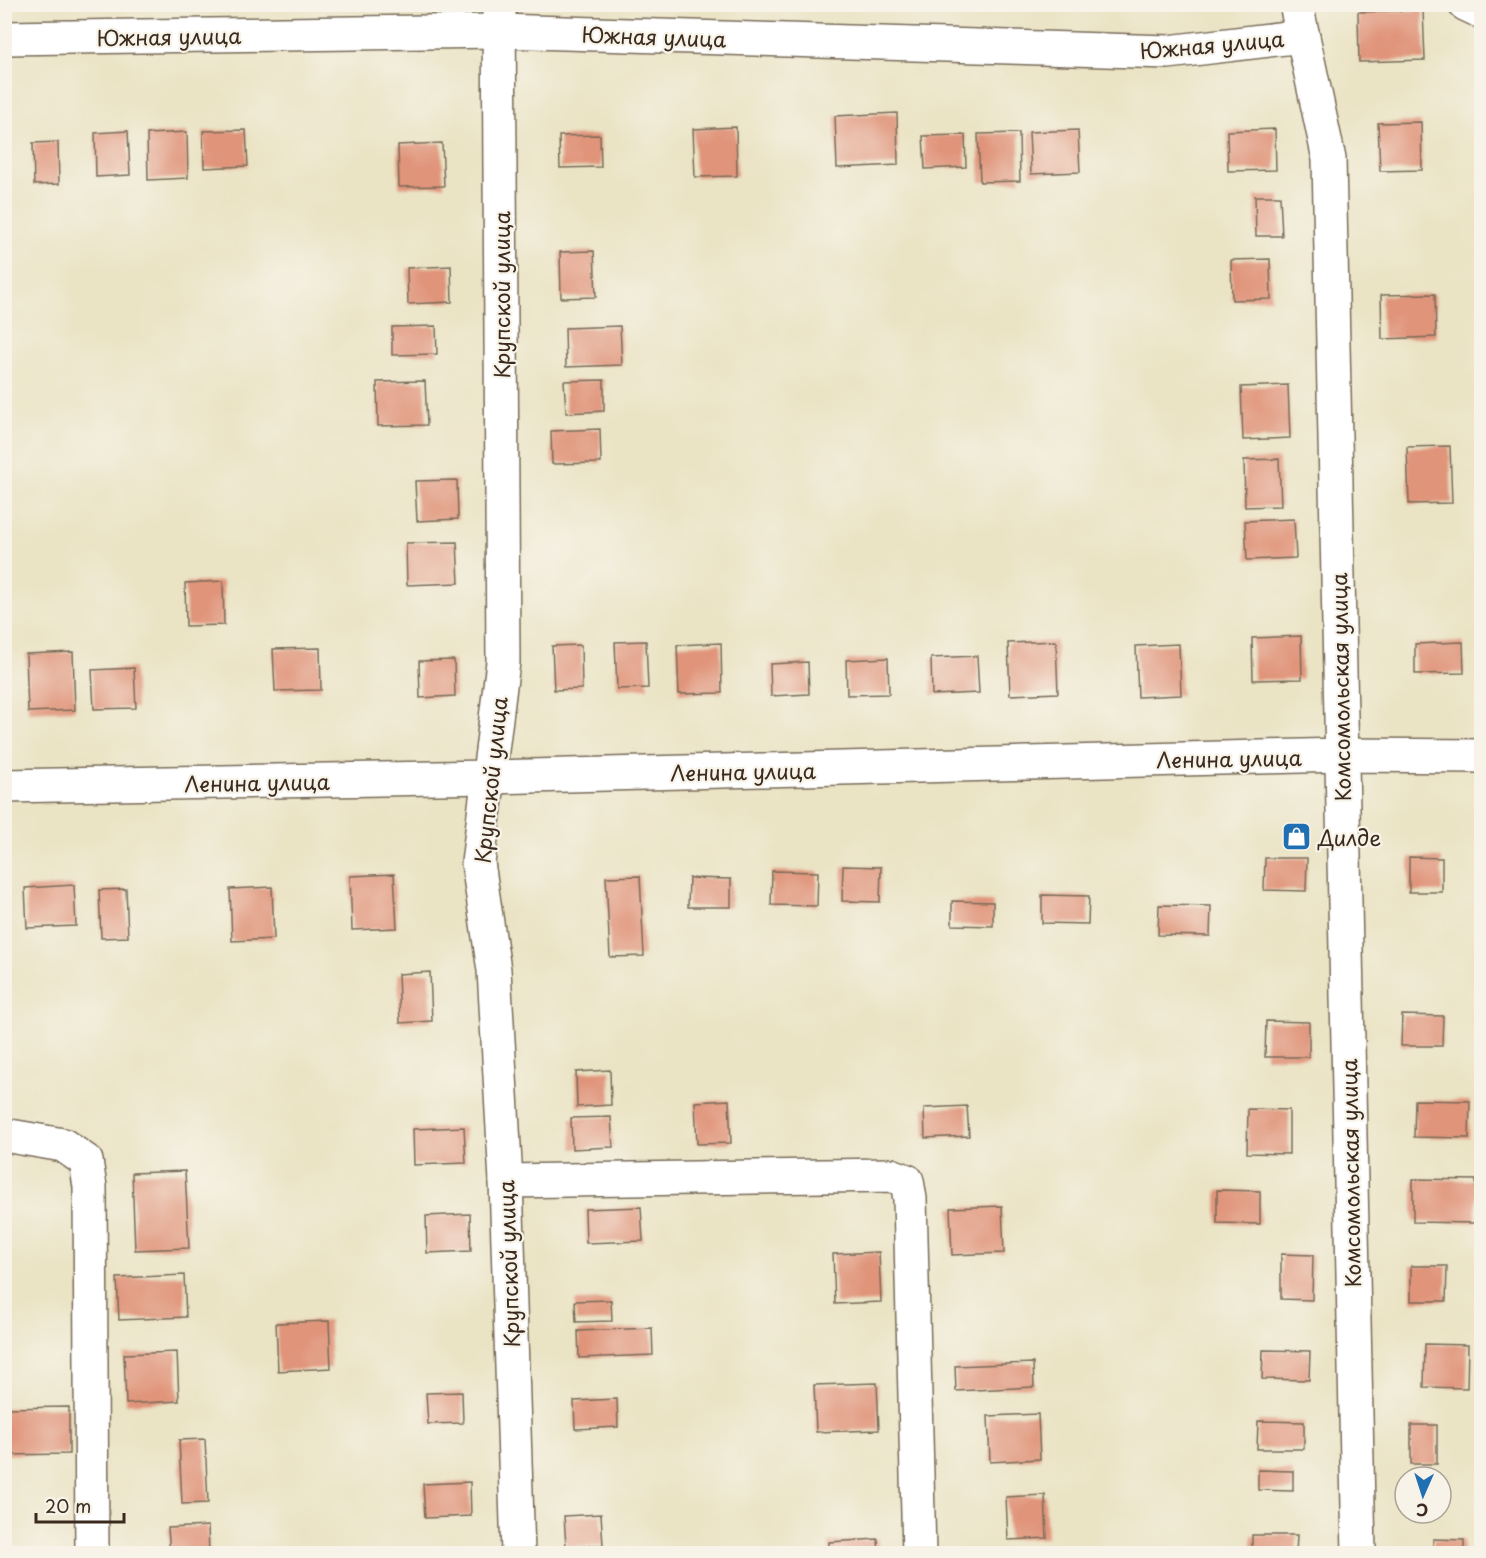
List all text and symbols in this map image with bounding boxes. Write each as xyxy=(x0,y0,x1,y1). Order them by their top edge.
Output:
street label: Южная улица xyxy=(581,17,727,55)
street label: Южная улица xyxy=(97,19,242,53)
street label: Южная улица xyxy=(1139,22,1286,66)
street label: Крупской улица xyxy=(485,210,517,379)
street label: Комсомольская улица xyxy=(1322,572,1358,802)
street label: Крупской улица xyxy=(465,694,515,865)
street label: Ленина улица xyxy=(1156,741,1303,775)
street label: Ленина улица xyxy=(670,754,817,788)
street label: Ленина улица xyxy=(184,765,331,799)
shop icon: Дилде xyxy=(1281,821,1313,853)
place label: Дилде xyxy=(1317,821,1381,853)
street label: Комсомольская улица xyxy=(1332,1058,1368,1288)
street label: Крупской улица xyxy=(489,1179,527,1348)
north arrow xyxy=(1393,1465,1453,1525)
scale bar xyxy=(36,1486,124,1524)
text: 20 m xyxy=(45,1492,91,1519)
text: С xyxy=(1416,1499,1429,1523)

